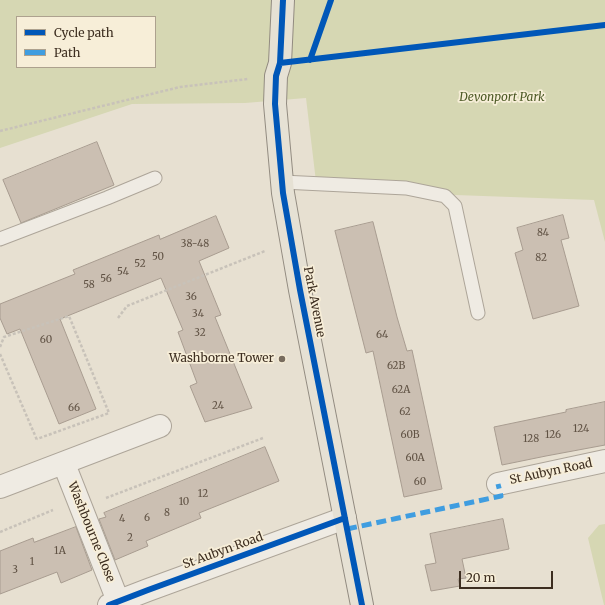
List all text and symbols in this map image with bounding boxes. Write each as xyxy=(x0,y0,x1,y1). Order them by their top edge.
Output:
legend xyxy=(16,16,156,68)
text: Cycle path xyxy=(54,25,114,40)
text: Path xyxy=(54,45,80,60)
park label: Devonport Park xyxy=(459,91,545,105)
house number: 84 xyxy=(537,227,549,239)
house number: 38-48 xyxy=(181,238,209,250)
house number: 50 xyxy=(152,251,164,263)
house number: 82 xyxy=(535,252,547,264)
house number: 52 xyxy=(134,258,146,270)
street label: Park Avenue xyxy=(300,265,328,339)
house number: 54 xyxy=(117,266,129,278)
house number: 56 xyxy=(100,273,112,285)
house number: 58 xyxy=(83,279,95,291)
house number: 36 xyxy=(185,291,197,303)
house number: 34 xyxy=(192,308,204,320)
house number: 32 xyxy=(194,327,206,339)
house number: 64 xyxy=(376,329,388,341)
house number: 60 xyxy=(40,334,52,346)
place label: Washborne Tower xyxy=(169,352,274,366)
marker: Washborne Tower xyxy=(277,354,287,364)
house number: 62B xyxy=(387,360,405,372)
house number: 62A xyxy=(392,384,410,396)
house number: 24 xyxy=(212,400,224,412)
house number: 66 xyxy=(68,402,80,414)
house number: 62 xyxy=(399,406,411,418)
house number: 124 xyxy=(573,423,589,435)
house number: 60B xyxy=(401,429,419,441)
house number: 126 xyxy=(545,429,561,441)
house number: 128 xyxy=(523,433,539,445)
house number: 60A xyxy=(405,452,425,464)
street label: St Aubyn Road xyxy=(508,456,594,488)
house number: 60 xyxy=(414,476,426,488)
street label: Washbourne Close xyxy=(64,480,118,584)
house number: 12 xyxy=(198,488,208,500)
house number: 10 xyxy=(179,496,189,508)
house number: 8 xyxy=(164,507,170,519)
house number: 6 xyxy=(144,512,150,524)
house number: 4 xyxy=(119,513,125,525)
street label: St Aubyn Road xyxy=(181,530,265,572)
house number: 2 xyxy=(127,532,133,544)
house number: 1A xyxy=(54,545,66,557)
house number: 1 xyxy=(30,556,34,568)
scale bar xyxy=(461,563,555,589)
house number: 3 xyxy=(12,564,18,576)
text: 20 m xyxy=(466,570,495,585)

